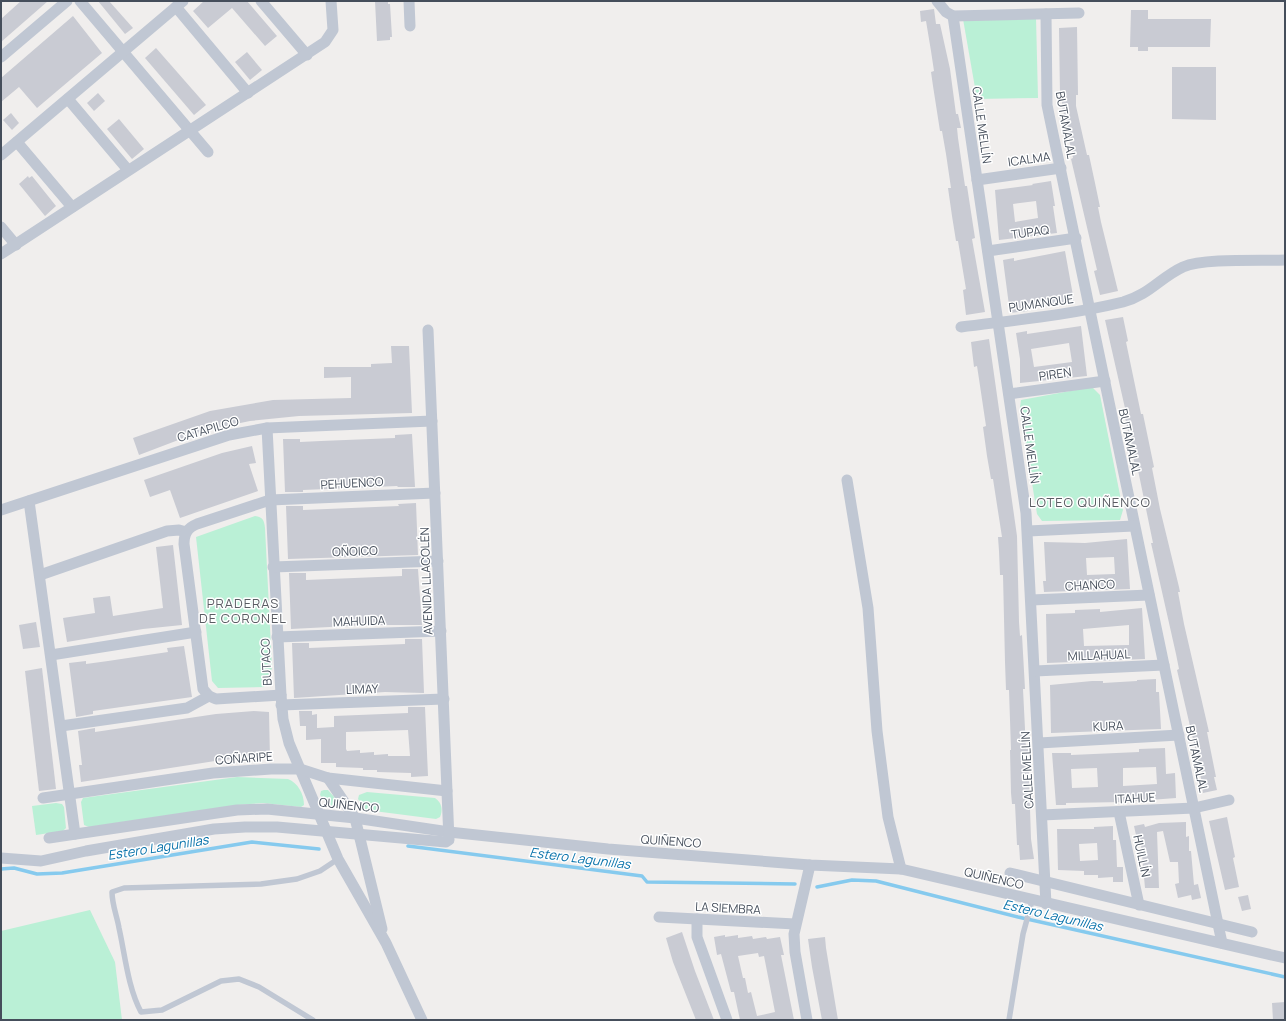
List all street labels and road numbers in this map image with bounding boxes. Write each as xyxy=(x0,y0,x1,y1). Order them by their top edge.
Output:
street label: CALLE MELLÍN xyxy=(968,85,996,165)
street label: BUTAMALAL xyxy=(1052,90,1080,160)
street label: ICALMA xyxy=(1007,148,1052,170)
street label: TUPAQ xyxy=(1010,221,1050,243)
street label: PUMANQUE xyxy=(1007,290,1075,316)
street label: PIREN xyxy=(1038,363,1072,385)
street label: CALLE MELLÍN xyxy=(1016,405,1044,485)
street label: BUTAMALAL xyxy=(1115,407,1145,477)
street label: CATAPILCO xyxy=(175,412,241,446)
street label: PEHUENCO xyxy=(320,473,384,493)
street label: AVENIDA LLACOLÉN xyxy=(416,527,436,635)
street label: OÑOICO xyxy=(332,542,378,560)
street label: CHANCO xyxy=(1065,575,1116,595)
street label: MAHUIDA xyxy=(332,612,386,630)
street label: BUTACO xyxy=(256,638,276,686)
street label: MILLAHUAL xyxy=(1067,645,1131,665)
street label: LIMAY xyxy=(345,680,379,698)
street label: KURA xyxy=(1092,717,1124,735)
street label: BUTAMALAL xyxy=(1182,724,1212,794)
street label: CALLE MELLÍN xyxy=(1016,731,1038,809)
street label: COÑARIPE xyxy=(215,748,273,768)
street label: ITAHUE xyxy=(1114,788,1156,808)
street label: QUIÑENCO xyxy=(318,793,380,817)
street label: QUIÑENCO xyxy=(640,830,702,852)
street label: HUILLÍN xyxy=(1129,833,1155,879)
street label: QUIÑENCO xyxy=(963,863,1026,893)
street label: LA SIEMBRA xyxy=(695,898,762,918)

